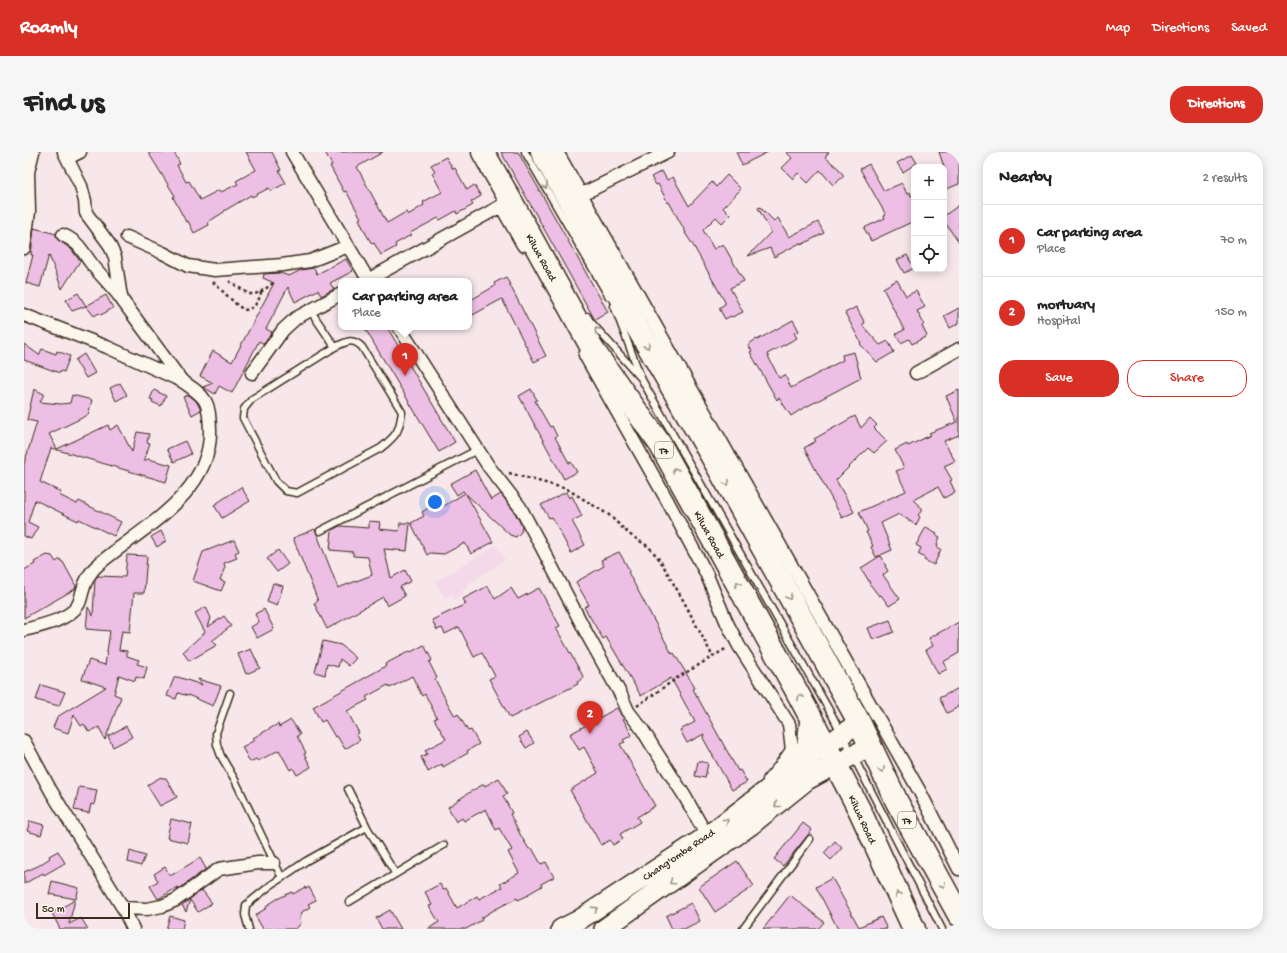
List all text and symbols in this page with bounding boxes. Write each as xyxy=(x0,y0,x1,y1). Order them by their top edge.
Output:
text: Roamly xyxy=(20,17,77,40)
text: Map xyxy=(1106,20,1130,37)
text: Directions xyxy=(1152,20,1209,37)
text: Saved xyxy=(1231,20,1267,37)
button: Directions xyxy=(1170,86,1263,123)
text: Find us xyxy=(24,88,104,121)
map controls xyxy=(911,164,947,272)
button: + xyxy=(911,164,947,200)
text: Nearby xyxy=(999,168,1052,188)
text: 2 results xyxy=(1202,171,1247,186)
one-way arrow xyxy=(540,182,547,189)
button: − xyxy=(911,200,947,236)
text: Car parking area xyxy=(1037,224,1142,242)
street label: Kilwa Road xyxy=(522,232,559,285)
text: 1 xyxy=(1009,233,1015,248)
text: 70 m xyxy=(1221,233,1247,248)
button: locate xyxy=(911,236,947,272)
text: Place xyxy=(1037,242,1065,257)
popup xyxy=(338,278,472,330)
text: Car parking area xyxy=(352,288,458,306)
text: mortuary xyxy=(1037,296,1095,314)
text: 2 xyxy=(1009,305,1015,320)
text: 150 m xyxy=(1215,305,1247,320)
text: Place xyxy=(352,306,381,321)
text: Hospital xyxy=(1037,314,1081,329)
one-way arrow xyxy=(595,327,602,335)
one-way arrow xyxy=(643,342,650,349)
pin: 1 xyxy=(392,343,418,376)
button: Save xyxy=(999,360,1119,397)
button: Share xyxy=(1127,360,1247,397)
road number: T7 xyxy=(655,442,673,458)
one-way arrow xyxy=(672,467,679,474)
one-way arrow xyxy=(722,479,729,486)
your location xyxy=(425,492,445,512)
street label: Kilwa Road xyxy=(690,509,727,562)
one-way arrow xyxy=(735,580,742,588)
one-way arrow xyxy=(785,593,792,600)
one-way arrow xyxy=(797,694,805,702)
pin: 2 xyxy=(577,701,603,734)
one-way arrow xyxy=(877,766,885,773)
street label: Kilwa Road xyxy=(845,794,878,847)
one-way arrow xyxy=(774,800,781,807)
road number: T7 xyxy=(898,812,916,828)
one-way arrow xyxy=(721,819,728,826)
street label: Chang'ombe Road xyxy=(641,826,719,884)
one-way arrow xyxy=(669,877,676,885)
one-way arrow xyxy=(938,881,945,888)
one-way arrow xyxy=(895,890,903,898)
scale bar xyxy=(36,901,130,920)
text: 50 m xyxy=(42,904,64,916)
one-way arrow xyxy=(591,906,598,914)

